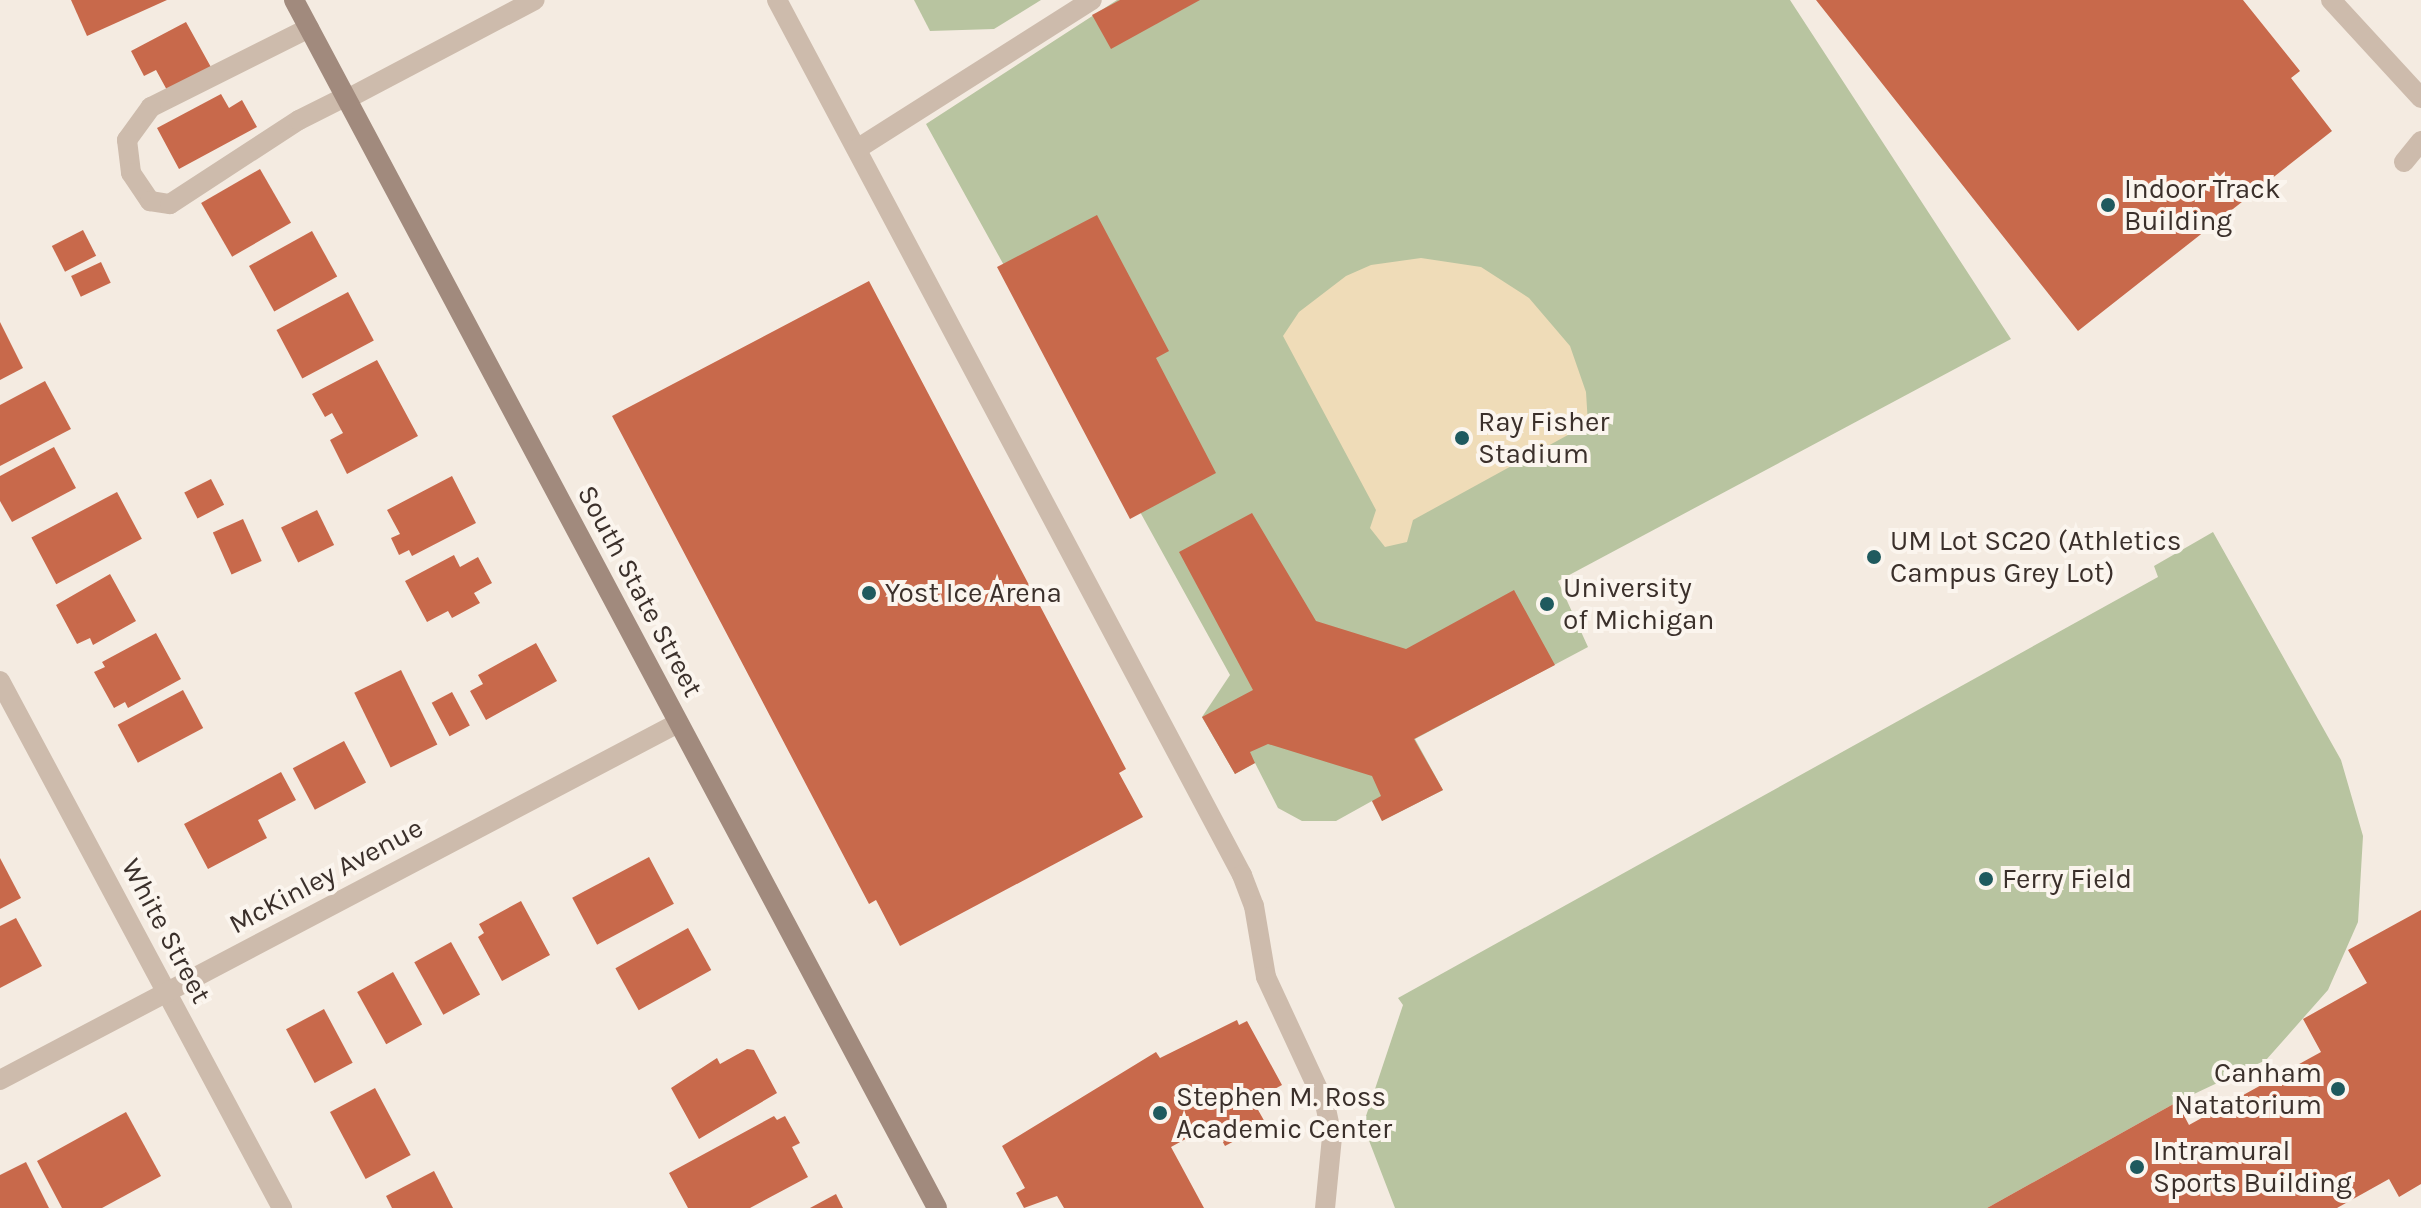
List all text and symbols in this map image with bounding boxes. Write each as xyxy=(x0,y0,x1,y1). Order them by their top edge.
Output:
place label: Indoor Track Building xyxy=(2124,172,2280,238)
marker: Indoor Track Building xyxy=(2099,196,2117,214)
place label: Ray Fisher Stadium xyxy=(1478,405,1609,471)
marker: Ray Fisher Stadium xyxy=(1453,429,1471,447)
street label: South State Street xyxy=(570,480,710,702)
place label: UM Lot SC20 (Athletics Campus Grey Lot) xyxy=(1890,524,2182,590)
marker: UM Lot SC20 (Athletics Campus Grey Lot) xyxy=(1865,548,1883,566)
place label: University of Michigan xyxy=(1563,571,1714,637)
place label: Yost Ice Arena xyxy=(885,576,1062,610)
marker: Yost Ice Arena xyxy=(860,584,878,602)
marker: University of Michigan xyxy=(1538,595,1556,613)
street label: McKinley Avenue xyxy=(223,811,429,941)
street label: White Street xyxy=(114,853,218,1009)
place label: Ferry Field xyxy=(2002,862,2132,896)
marker: Ferry Field xyxy=(1977,870,1995,888)
place label: Canham Natatorium xyxy=(2174,1056,2322,1122)
place label: Stephen M. Ross Academic Center xyxy=(1176,1080,1392,1146)
marker: Canham Natatorium xyxy=(2329,1080,2347,1098)
marker: Stephen M. Ross Academic Center xyxy=(1151,1104,1169,1122)
place label: Intramural Sports Building xyxy=(2153,1134,2352,1200)
marker: Intramural Sports Building xyxy=(2128,1158,2146,1176)

